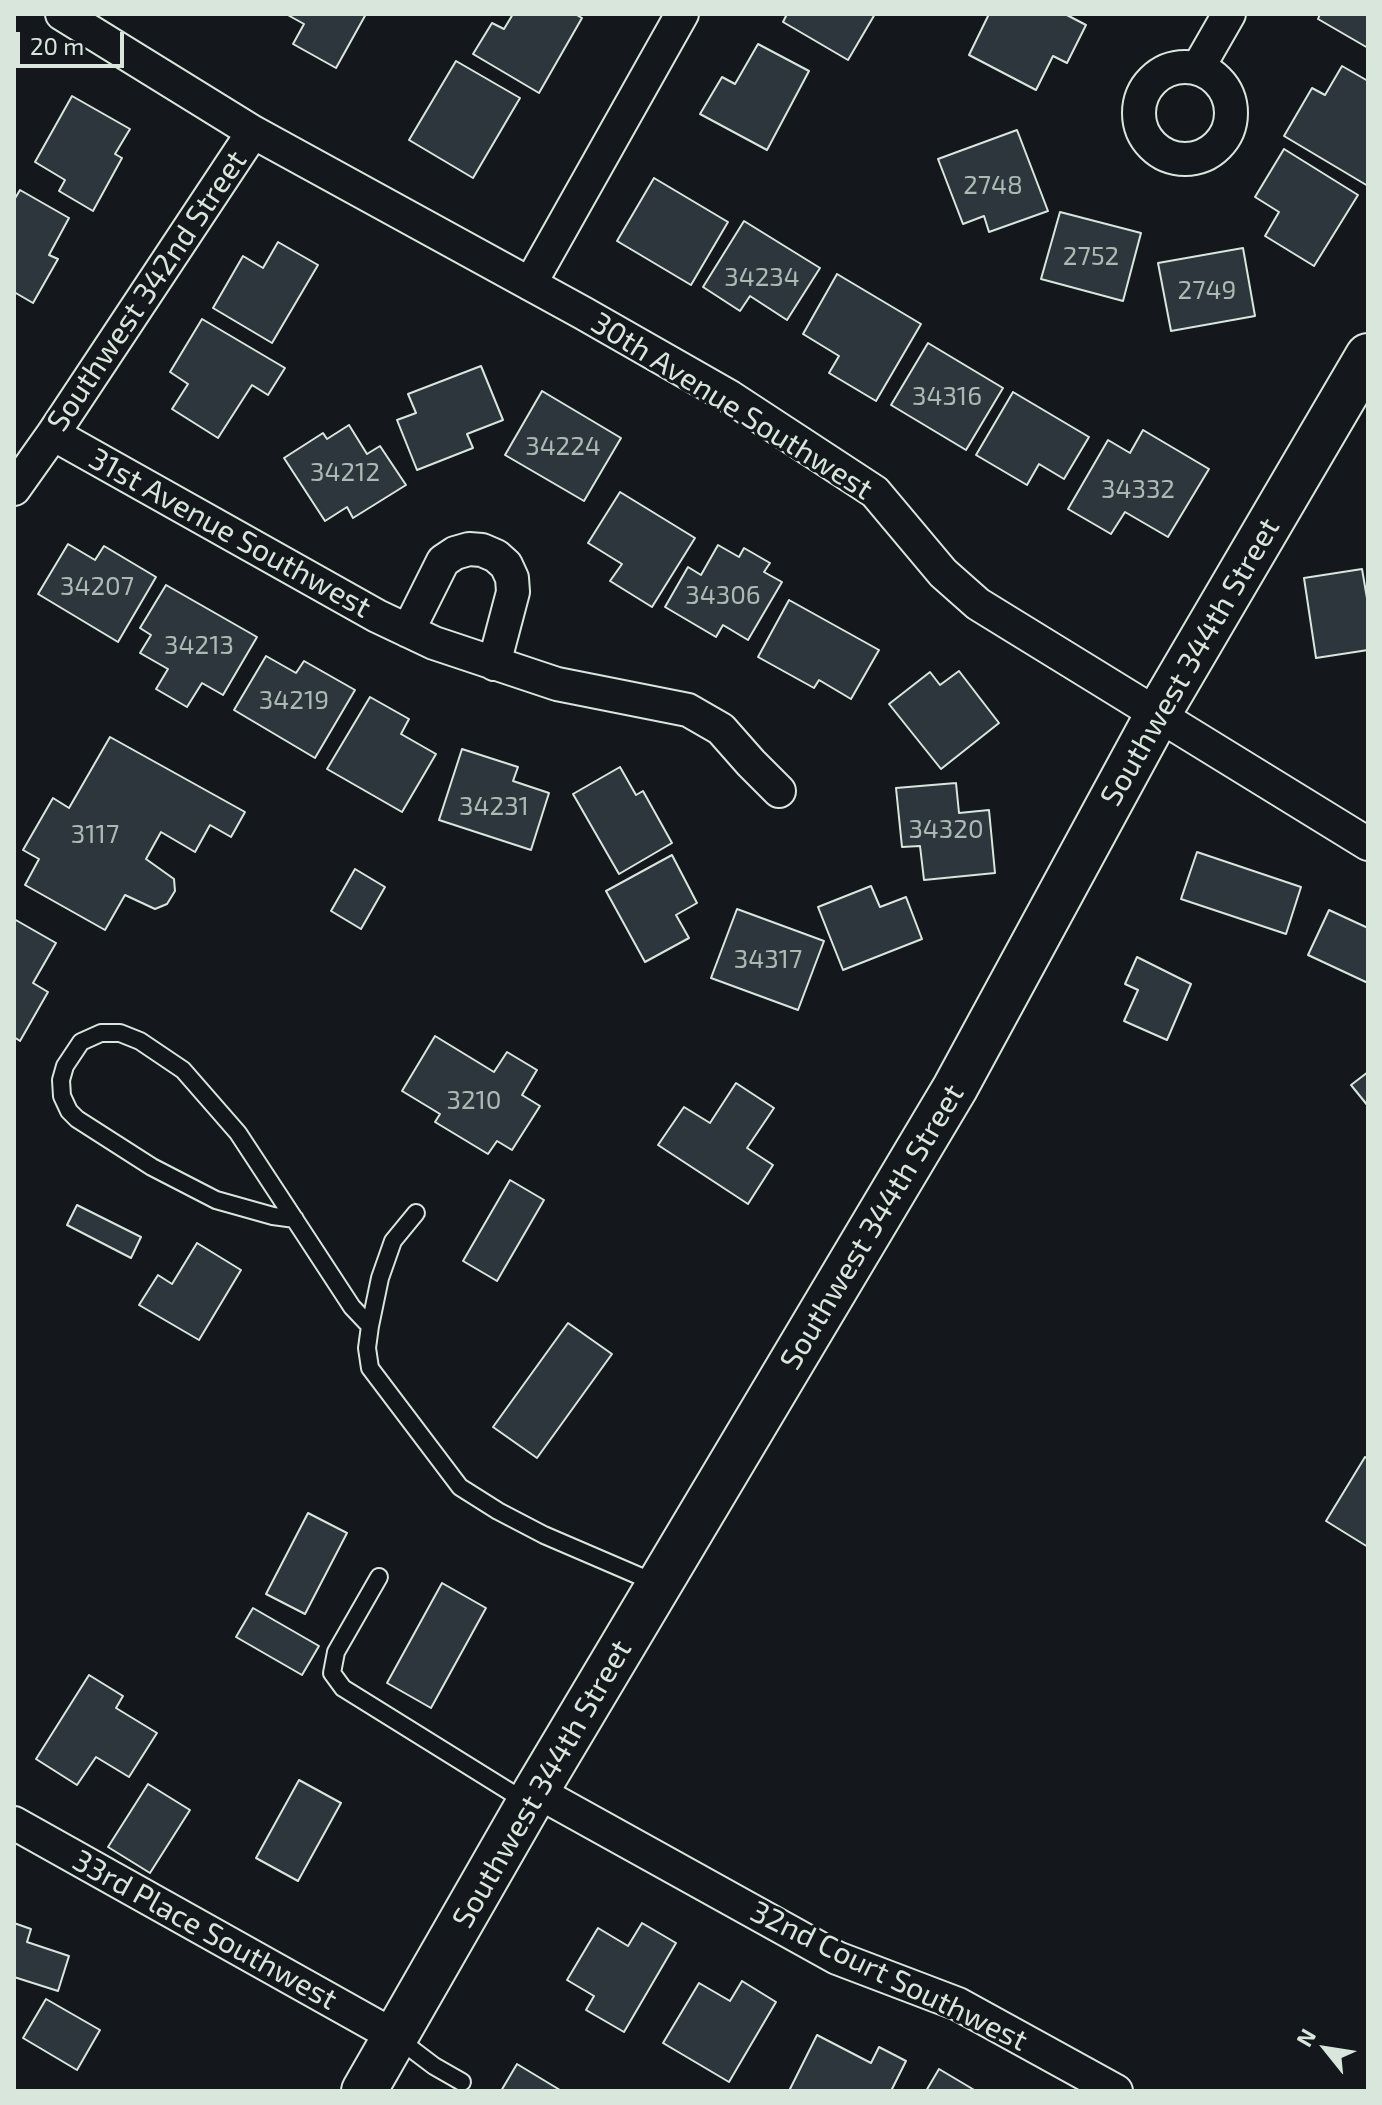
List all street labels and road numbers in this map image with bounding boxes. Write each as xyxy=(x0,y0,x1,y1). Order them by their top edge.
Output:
street label: Southwest 342nd Street xyxy=(40,144,254,438)
street label: 30th Avenue Southwest xyxy=(585,305,879,507)
street label: 31st Avenue Southwest xyxy=(83,441,377,625)
street label: Southwest 344th Street xyxy=(1093,512,1287,812)
street label: Southwest 344th Street xyxy=(773,1078,971,1376)
street label: Southwest 344th Street xyxy=(445,1634,639,1934)
street label: 33rd Place Southwest xyxy=(67,1842,343,2018)
street label: 32nd Court Southwest xyxy=(745,1893,1033,2059)

